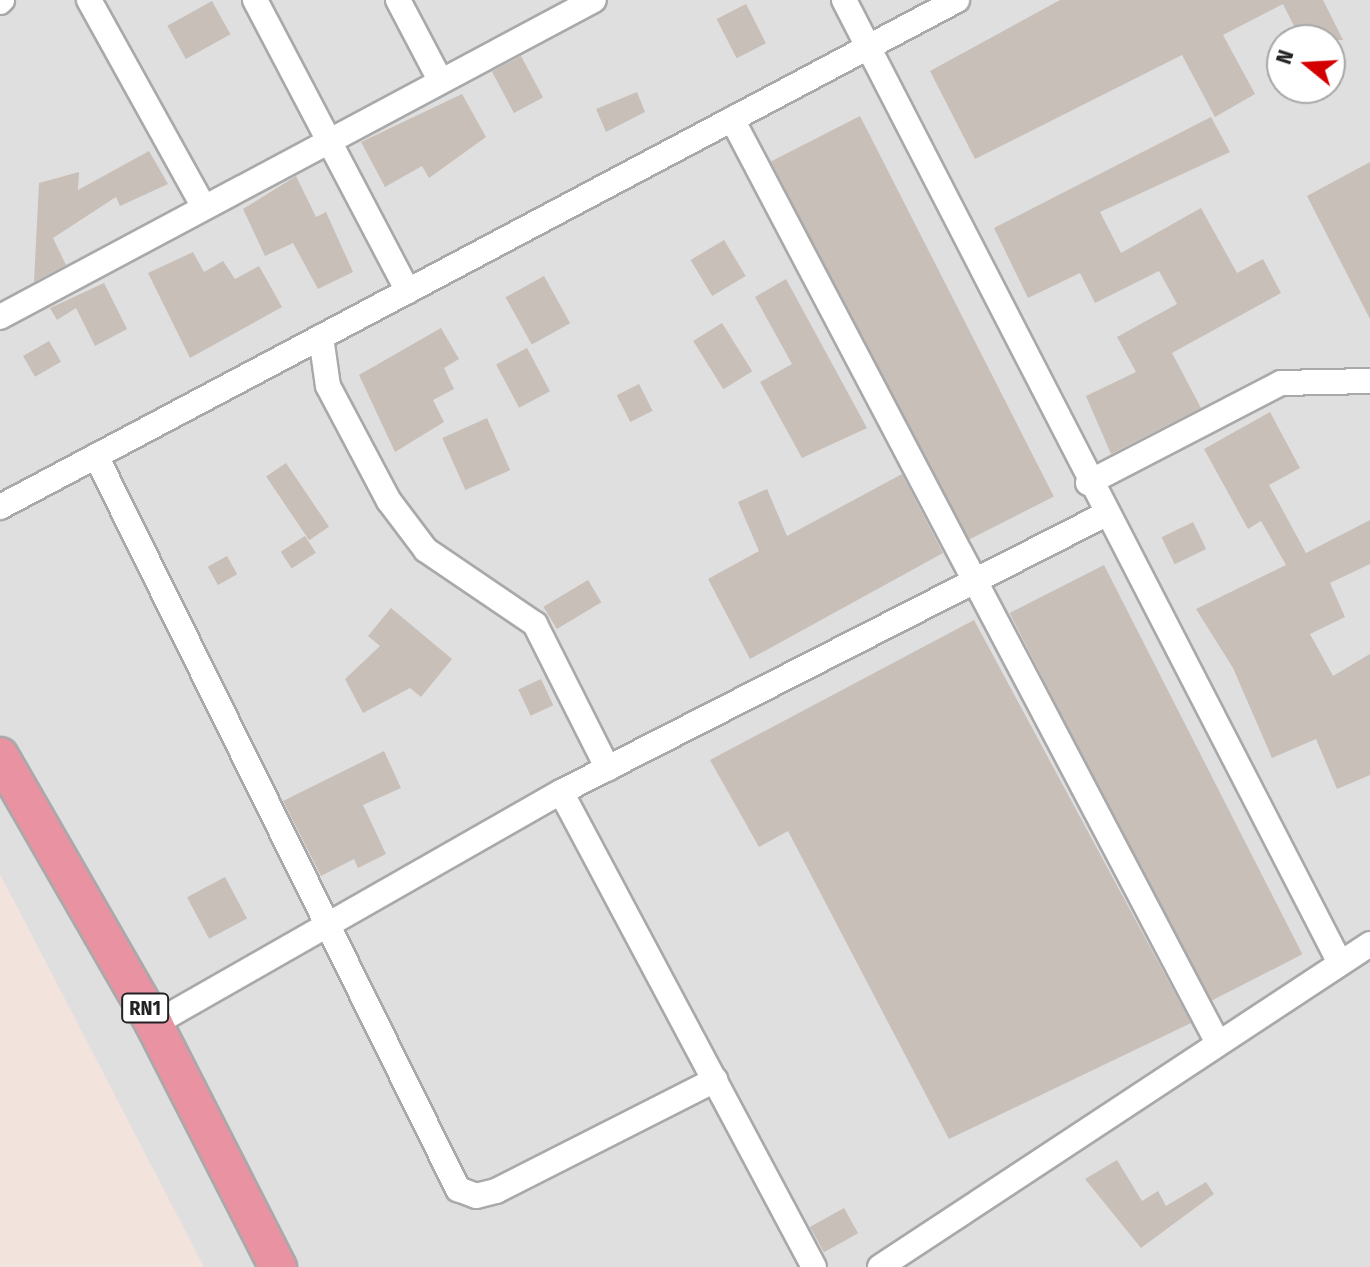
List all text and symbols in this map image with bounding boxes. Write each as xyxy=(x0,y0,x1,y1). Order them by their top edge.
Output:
north arrow xyxy=(1266,24,1346,104)
text: N xyxy=(1270,47,1299,67)
road number: RN1 xyxy=(121,992,169,1024)

